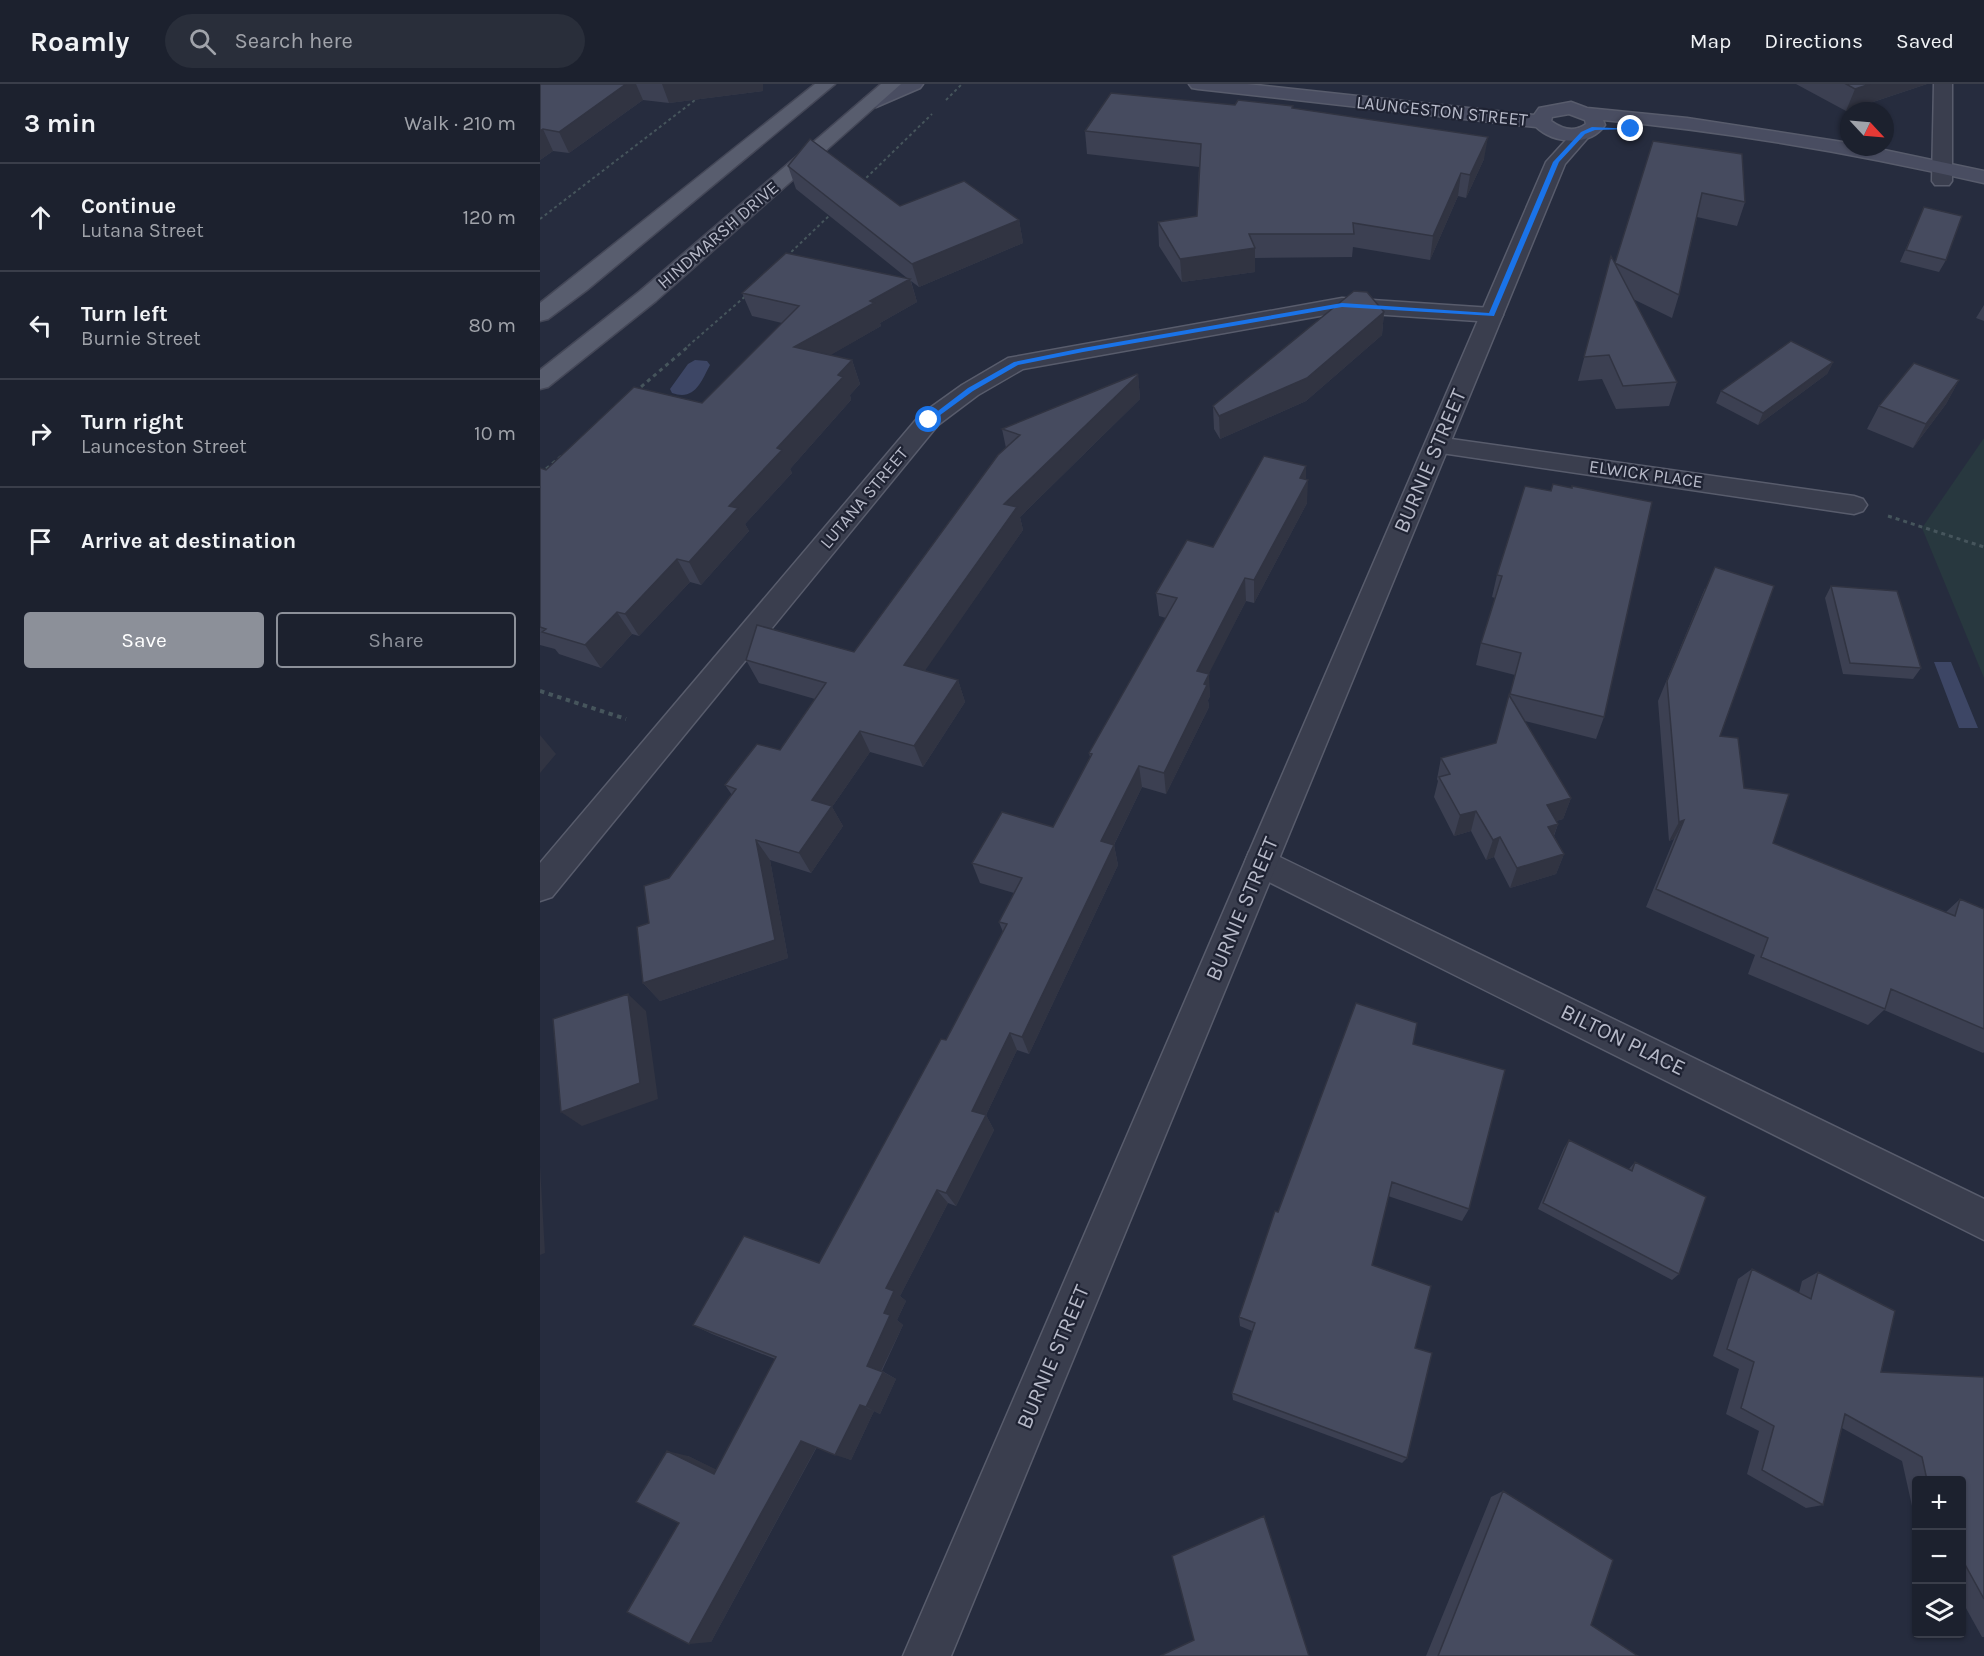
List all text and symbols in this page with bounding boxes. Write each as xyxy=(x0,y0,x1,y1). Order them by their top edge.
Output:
search box xyxy=(165,14,585,68)
text: Roamly xyxy=(30,25,129,58)
icon: search xyxy=(186,25,219,58)
text: Search here xyxy=(234,28,353,54)
text: Map xyxy=(1690,29,1731,53)
text: Directions xyxy=(1764,29,1863,53)
text: Saved xyxy=(1896,29,1954,53)
street label: LAUNCESTON STREET xyxy=(1355,91,1529,131)
north arrow xyxy=(1840,102,1894,156)
text: 3 min xyxy=(24,108,96,139)
text: Walk · 210 m xyxy=(404,112,516,135)
route end xyxy=(1617,115,1643,141)
street label: HINDMARSH DRIVE xyxy=(653,176,783,294)
text: Continue xyxy=(81,193,176,219)
icon: ahead xyxy=(24,201,57,234)
text: 120 m xyxy=(462,206,516,229)
text: Lutana Street xyxy=(81,219,204,242)
text: Turn left xyxy=(81,301,168,327)
icon: left xyxy=(24,309,57,342)
text: 80 m xyxy=(468,314,516,337)
text: Burnie Street xyxy=(81,327,201,350)
street label: BURNIE STREET xyxy=(1388,385,1472,537)
route start xyxy=(915,406,941,432)
text: Turn right xyxy=(81,409,184,435)
icon: right xyxy=(24,417,57,450)
text: 10 m xyxy=(474,422,516,445)
text: Launceston Street xyxy=(81,435,247,458)
street label: LUTANA STREET xyxy=(815,443,913,553)
street label: ELWICK PLACE xyxy=(1587,455,1705,493)
icon: arrive xyxy=(24,525,57,558)
text: Arrive at destination xyxy=(81,528,296,554)
button: Save xyxy=(24,612,264,668)
button: Share xyxy=(276,612,516,668)
street label: BURNIE STREET xyxy=(1200,833,1284,985)
street label: BILTON PLACE xyxy=(1556,999,1690,1081)
street label: BURNIE STREET xyxy=(1011,1281,1095,1433)
map controls xyxy=(1912,1476,1966,1638)
button: + xyxy=(1912,1476,1966,1530)
button: − xyxy=(1912,1530,1966,1584)
button: layers xyxy=(1912,1584,1966,1638)

